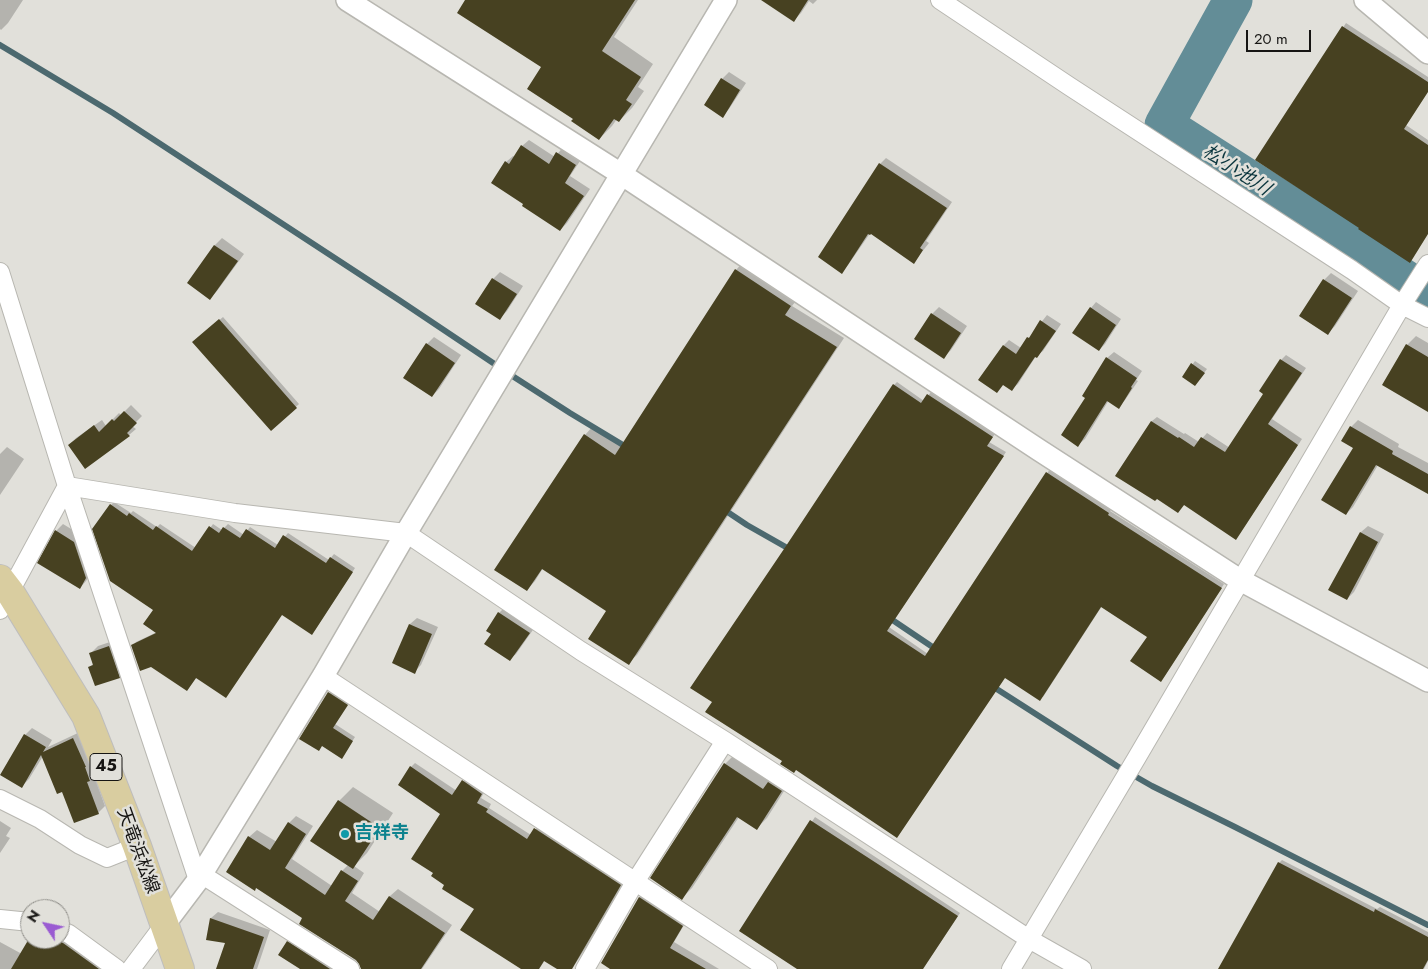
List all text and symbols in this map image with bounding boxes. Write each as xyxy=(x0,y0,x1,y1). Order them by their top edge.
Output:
scale bar xyxy=(1248,20,1313,52)
text: 20 m xyxy=(1254,28,1288,50)
water label: 松小池川 xyxy=(1198,141,1274,201)
road number: 45 xyxy=(90,754,122,780)
street label: 天竜浜松線 xyxy=(111,805,163,897)
place label: 吉祥寺 xyxy=(355,823,409,845)
marker: 吉祥寺 xyxy=(339,828,351,840)
north arrow xyxy=(20,899,70,949)
text: N xyxy=(22,906,45,926)

